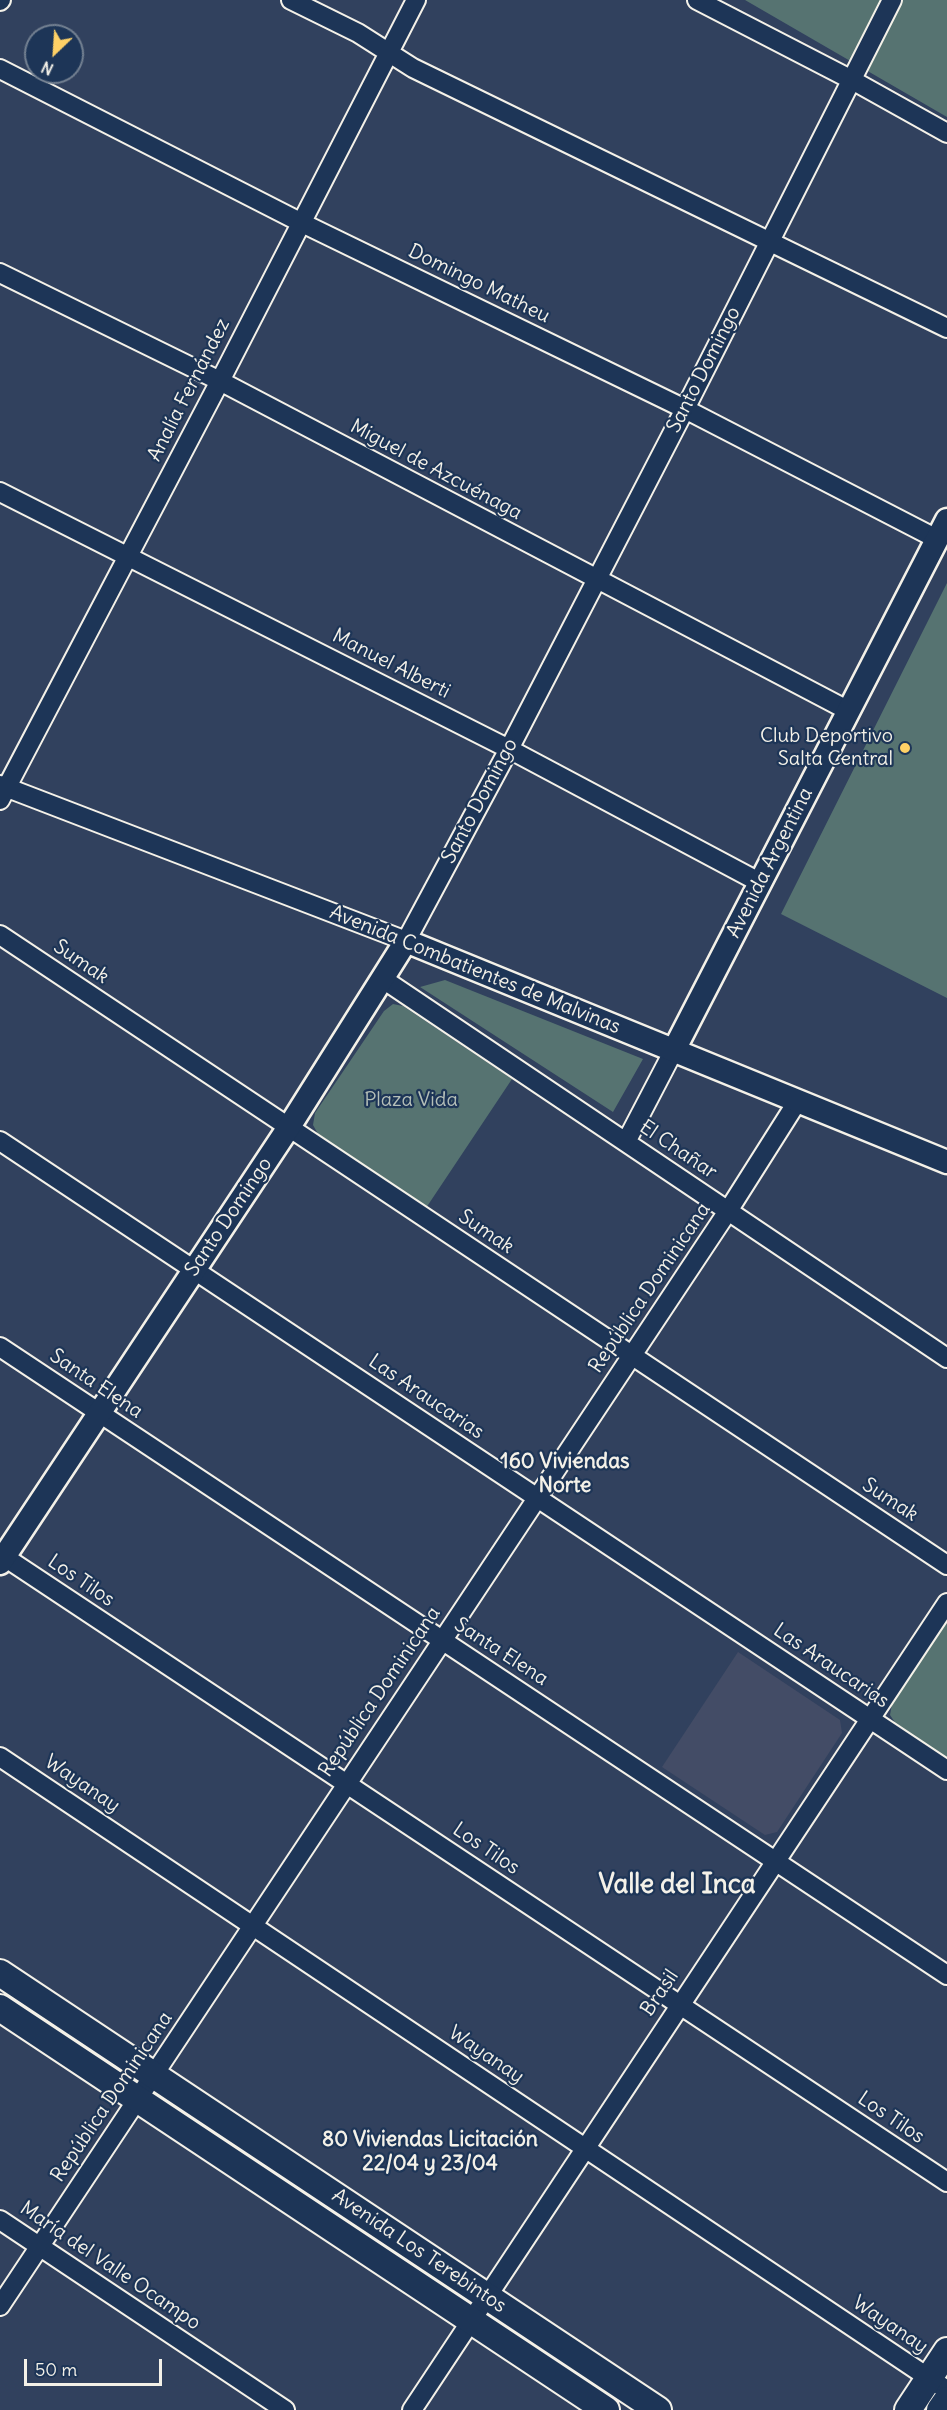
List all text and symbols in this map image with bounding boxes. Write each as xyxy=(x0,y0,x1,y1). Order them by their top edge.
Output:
north arrow xyxy=(24,24,84,84)
text: N xyxy=(38,57,56,80)
street label: Domingo Matheu xyxy=(404,239,554,329)
street label: Santo Domingo xyxy=(662,303,746,437)
street label: Analía Fernández xyxy=(143,315,235,465)
street label: Miguel de Azcuénaga xyxy=(346,415,526,525)
street label: Manuel Alberti xyxy=(328,624,454,704)
place label: Club Deportivo Salta Central xyxy=(760,724,893,771)
street label: Santo Domingo xyxy=(437,734,523,868)
marker: Club Deportivo Salta Central xyxy=(898,741,912,755)
street label: Avenida Argentina xyxy=(722,784,818,942)
street label: Avenida Combatientes de Malvinas xyxy=(326,901,624,1039)
street label: Sumak xyxy=(49,935,113,989)
park label: Plaza Vida xyxy=(364,1088,458,1112)
street label: El Chañar xyxy=(635,1115,721,1185)
street label: Santo Domingo xyxy=(180,1153,278,1281)
street label: República Dominicana xyxy=(584,1198,716,1378)
street label: Sumak xyxy=(454,1205,518,1259)
street label: Santa Elena xyxy=(45,1344,147,1424)
street label: Las Araucarias xyxy=(364,1350,488,1444)
district label: 160 Viviendas Norte xyxy=(500,1449,630,1499)
street label: Sumak xyxy=(857,1473,923,1527)
street label: Los Tilos xyxy=(43,1550,119,1612)
street label: República Dominicana xyxy=(314,1602,446,1782)
street label: Santa Elena xyxy=(450,1613,552,1691)
street label: Las Araucarias xyxy=(769,1619,893,1713)
street label: Wayanay xyxy=(40,1750,124,1818)
street label: Los Tilos xyxy=(448,1818,524,1880)
district label: Valle del Inca xyxy=(598,1870,756,1902)
street label: Brasil xyxy=(636,1965,684,2021)
street label: República Dominicana xyxy=(46,2007,178,2187)
street label: Wayanay xyxy=(444,2021,528,2089)
street label: Los Tilos xyxy=(853,2087,929,2149)
district label: 80 Viviendas Licitación 22/04 y 23/04 xyxy=(322,2127,538,2177)
street label: Avenida Los Terebintos xyxy=(327,2184,511,2318)
street label: María del Valle Ocampo xyxy=(15,2197,205,2335)
street label: Wayanay xyxy=(848,2291,932,2359)
scale bar xyxy=(27,2347,165,2385)
text: 50 m xyxy=(35,2358,77,2381)

